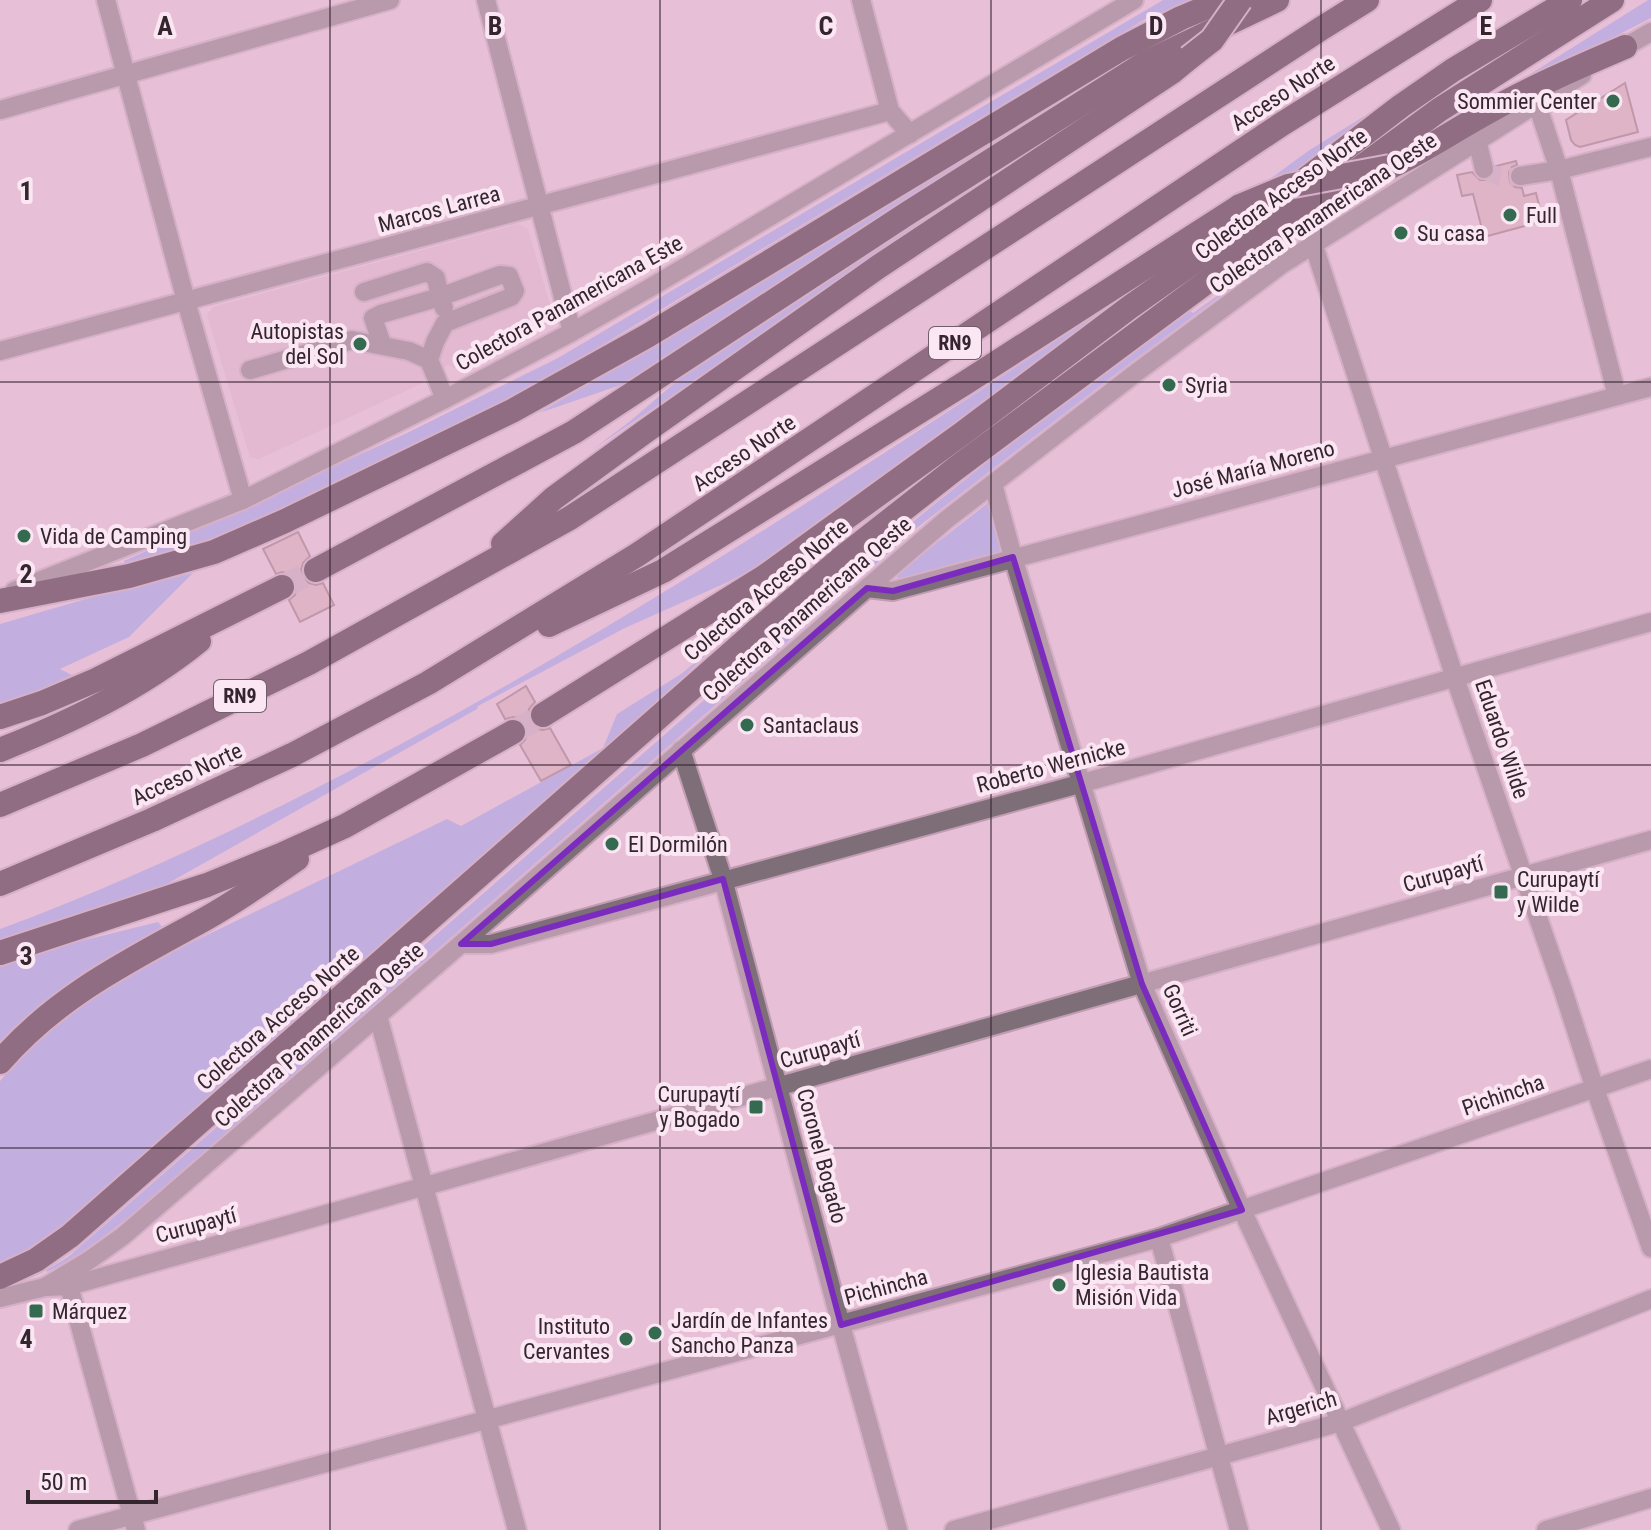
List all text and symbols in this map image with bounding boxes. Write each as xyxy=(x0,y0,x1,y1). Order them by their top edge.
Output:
text: A xyxy=(157,11,173,41)
text: B xyxy=(488,11,502,41)
text: C xyxy=(819,11,834,41)
text: D xyxy=(1149,11,1163,41)
text: E xyxy=(1480,11,1493,41)
street label: Acceso Norte xyxy=(1227,50,1339,136)
place label: Sommier Center xyxy=(1457,89,1597,114)
marker: Sommier Center xyxy=(1604,92,1622,110)
street label: Colectora Acceso Norte xyxy=(1190,123,1372,265)
street label: Colectora Panamericana Oeste xyxy=(1205,128,1441,298)
text: 1 xyxy=(19,176,33,206)
street label: Marcos Larrea xyxy=(375,181,503,237)
place label: Full xyxy=(1526,203,1557,228)
marker: Full xyxy=(1501,206,1519,224)
place label: Su casa xyxy=(1417,221,1485,246)
marker: Su casa xyxy=(1392,224,1410,242)
street label: Colectora Panamericana Este xyxy=(451,230,687,376)
place label: Autopistas del Sol xyxy=(250,319,344,369)
road number: RN9 xyxy=(929,327,981,359)
marker: Autopistas del Sol xyxy=(351,335,369,353)
place label: Syria xyxy=(1185,373,1228,398)
marker: Syria xyxy=(1160,376,1178,394)
street label: Acceso Norte xyxy=(688,410,800,496)
street label: José María Moreno xyxy=(1169,435,1337,503)
street label: Colectora Panamericana Oeste xyxy=(698,512,916,706)
street label: Colectora Acceso Norte xyxy=(679,514,853,666)
place label: Vida de Camping xyxy=(40,524,187,549)
marker: Vida de Camping xyxy=(15,527,33,545)
text: 2 xyxy=(19,559,33,589)
street label: Eduardo Wilde xyxy=(1470,676,1534,802)
road number: RN9 xyxy=(214,680,266,712)
place label: Santaclaus xyxy=(763,713,859,738)
marker: Santaclaus xyxy=(738,716,756,734)
street label: Roberto Wernicke xyxy=(974,734,1128,798)
street label: Acceso Norte xyxy=(128,738,246,810)
place label: El Dormilón xyxy=(628,832,728,857)
marker: El Dormilón xyxy=(603,835,621,853)
street label: Curupaytí xyxy=(1400,850,1487,897)
place label: Curupaytí y Wilde xyxy=(1517,867,1600,917)
marker: Curupaytí y Wilde xyxy=(1492,883,1510,901)
street label: Colectora Panamericana Oeste xyxy=(210,938,428,1132)
text: 3 xyxy=(19,941,33,971)
street label: Colectora Acceso Norte xyxy=(192,941,364,1095)
street label: Gorriti xyxy=(1158,980,1202,1040)
street label: Curupaytí xyxy=(777,1026,864,1073)
street label: Pichincha xyxy=(1459,1069,1547,1121)
place label: Curupaytí y Bogado xyxy=(657,1082,741,1132)
street label: Coronel Bogado xyxy=(792,1086,852,1226)
marker: Curupaytí y Bogado xyxy=(747,1098,765,1116)
street label: Curupaytí xyxy=(153,1202,240,1248)
place label: Iglesia Bautista Misión Vida xyxy=(1075,1260,1209,1310)
street label: Pichincha xyxy=(842,1264,930,1310)
marker: Iglesia Bautista Misión Vida xyxy=(1050,1276,1068,1294)
place label: Márquez xyxy=(52,1299,127,1324)
marker: Márquez xyxy=(27,1302,45,1320)
place label: Jardín de Infantes Sancho Panza xyxy=(671,1308,828,1358)
place label: Instituto Cervantes xyxy=(523,1314,610,1364)
text: 4 xyxy=(19,1324,33,1354)
marker: Jardín de Infantes Sancho Panza xyxy=(646,1324,664,1342)
marker: Instituto Cervantes xyxy=(617,1330,635,1348)
street label: Argerich xyxy=(1263,1386,1339,1430)
scale bar xyxy=(28,1454,156,1504)
text: 50 m xyxy=(40,1468,87,1496)

